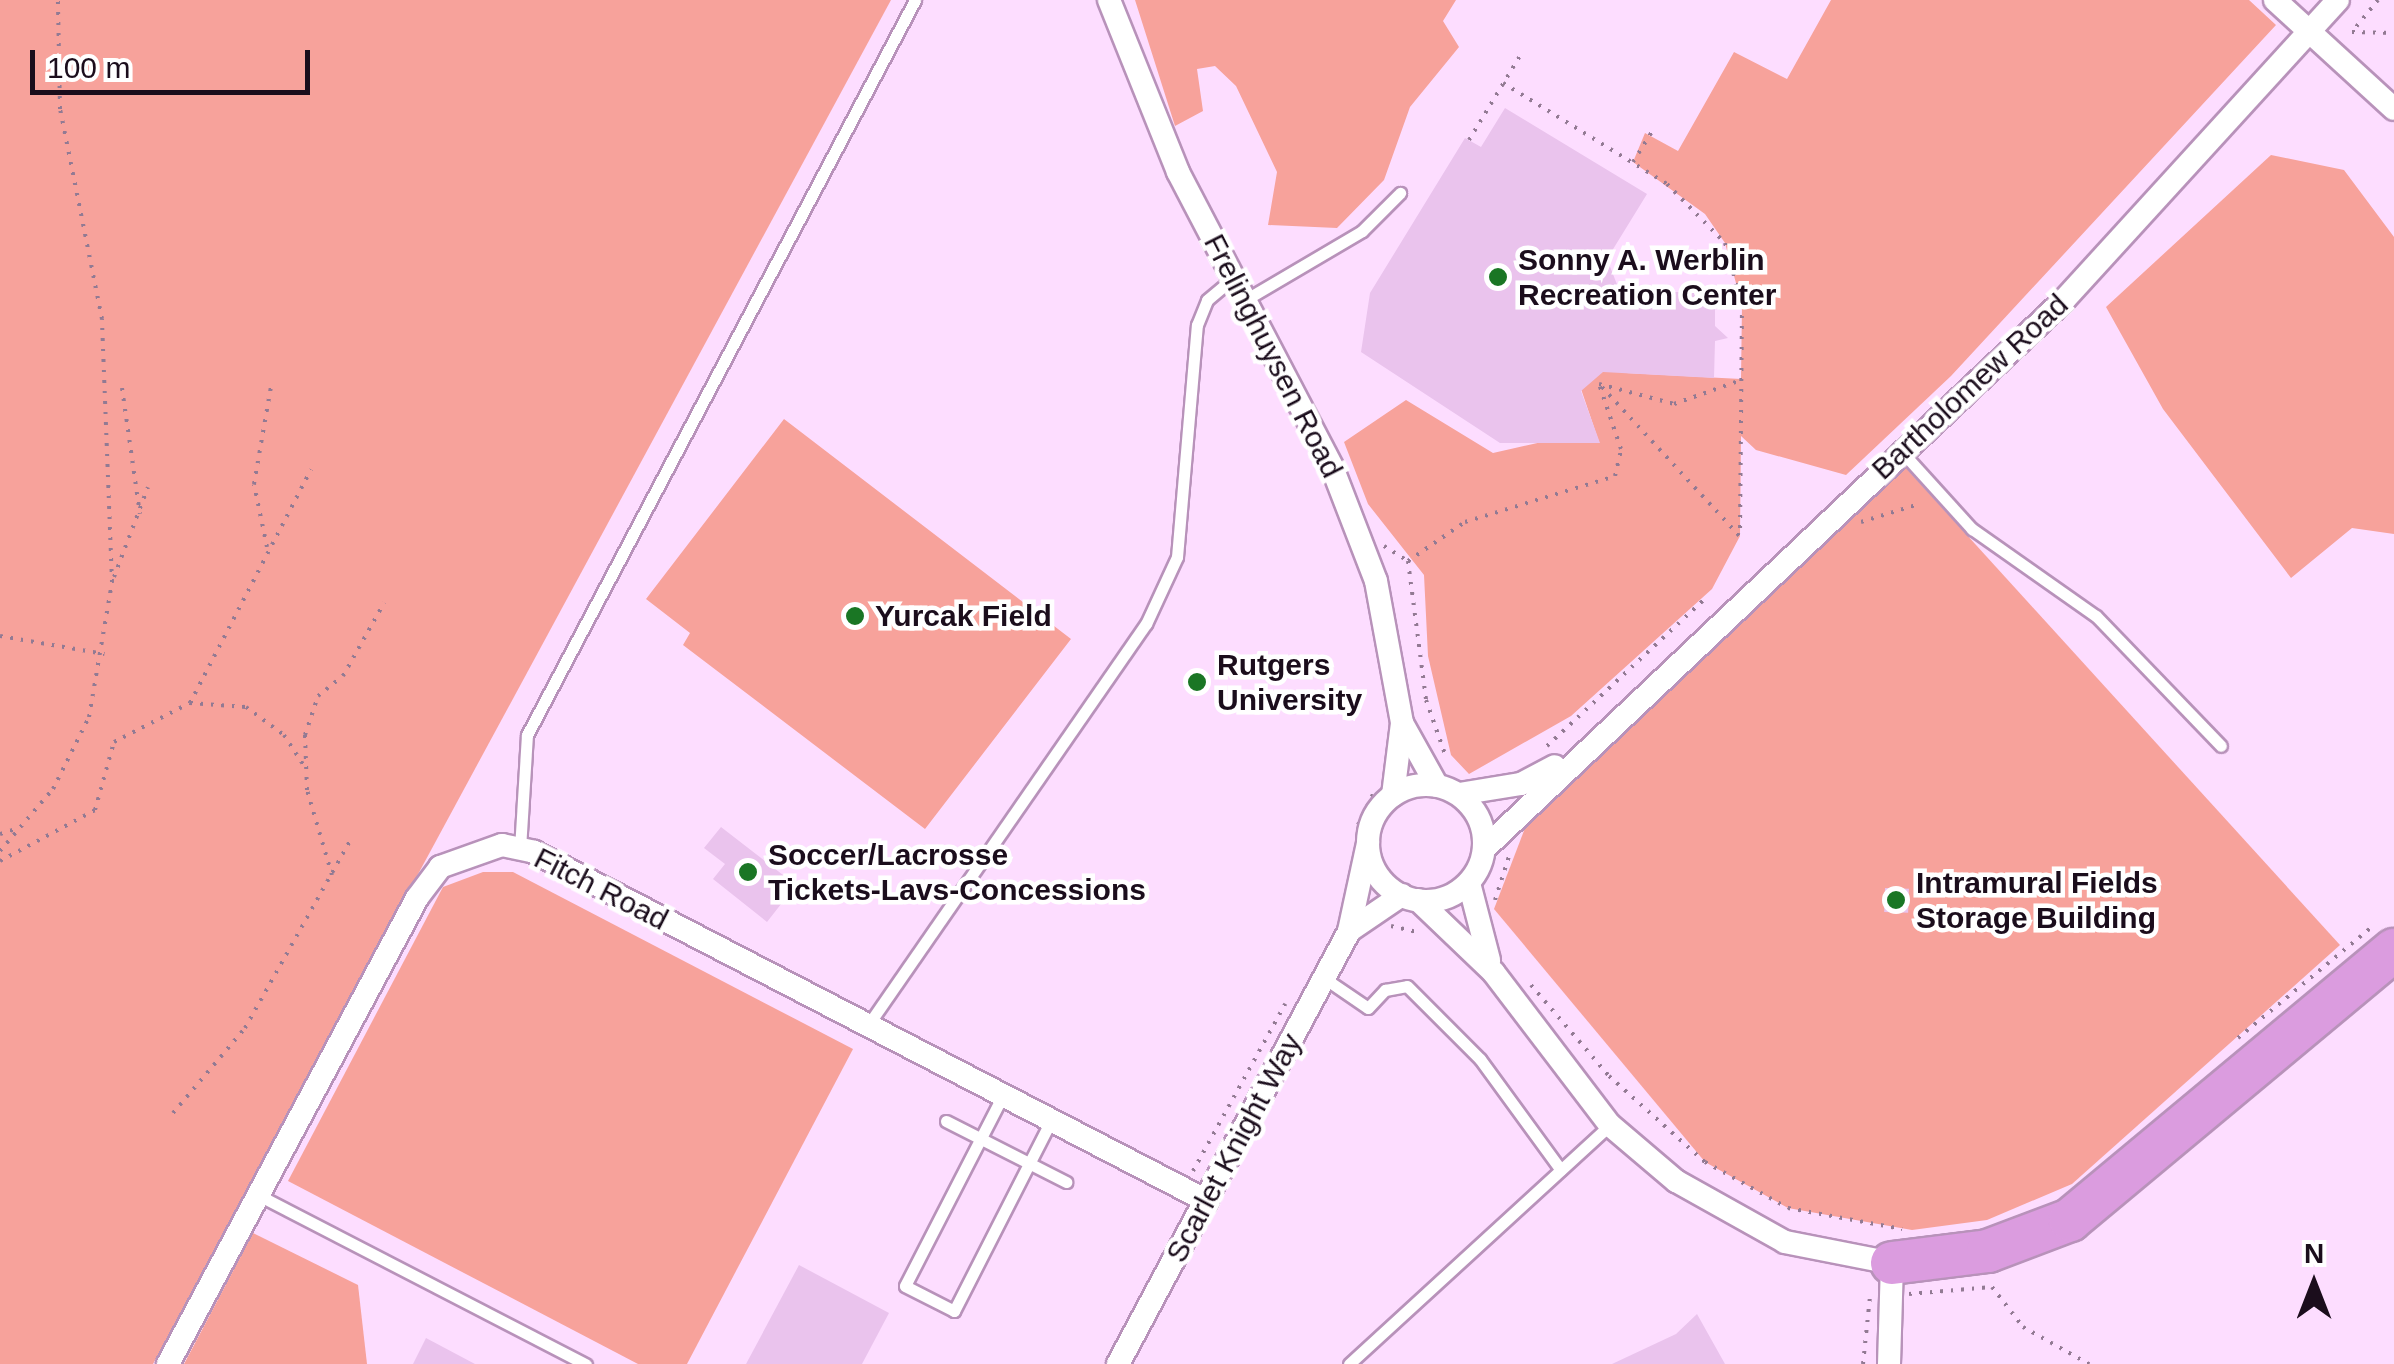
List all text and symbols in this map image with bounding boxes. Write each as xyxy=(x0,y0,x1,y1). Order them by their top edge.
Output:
scale bar xyxy=(35,30,315,92)
text: 100 m xyxy=(47,51,130,84)
street label: Frelinghuysen Road xyxy=(1196,228,1350,484)
place label: Sonny A. Werblin Recreation Center xyxy=(1518,242,1776,312)
marker: Sonny A. Werblin Recreation Center xyxy=(1487,266,1509,288)
street label: Bartholomew Road xyxy=(1864,287,2076,487)
place label: Yurcak Field xyxy=(875,598,1052,634)
marker: Yurcak Field xyxy=(844,605,866,627)
place label: Rutgers University xyxy=(1217,647,1362,718)
marker: Rutgers University xyxy=(1186,671,1208,693)
place label: Soccer/Lacrosse Tickets-Lavs-Concessions xyxy=(768,837,1146,908)
street label: Fitch Road xyxy=(528,840,674,938)
marker: Soccer/Lacrosse Tickets-Lavs-Concessions xyxy=(737,861,759,883)
place label: Intramural Fields Storage Building xyxy=(1916,865,2158,936)
marker: Intramural Fields Storage Building xyxy=(1885,889,1907,911)
street label: Scarlet Knight Way xyxy=(1158,1027,1310,1269)
north arrow xyxy=(2264,1234,2364,1334)
text: N xyxy=(2304,1238,2324,1269)

